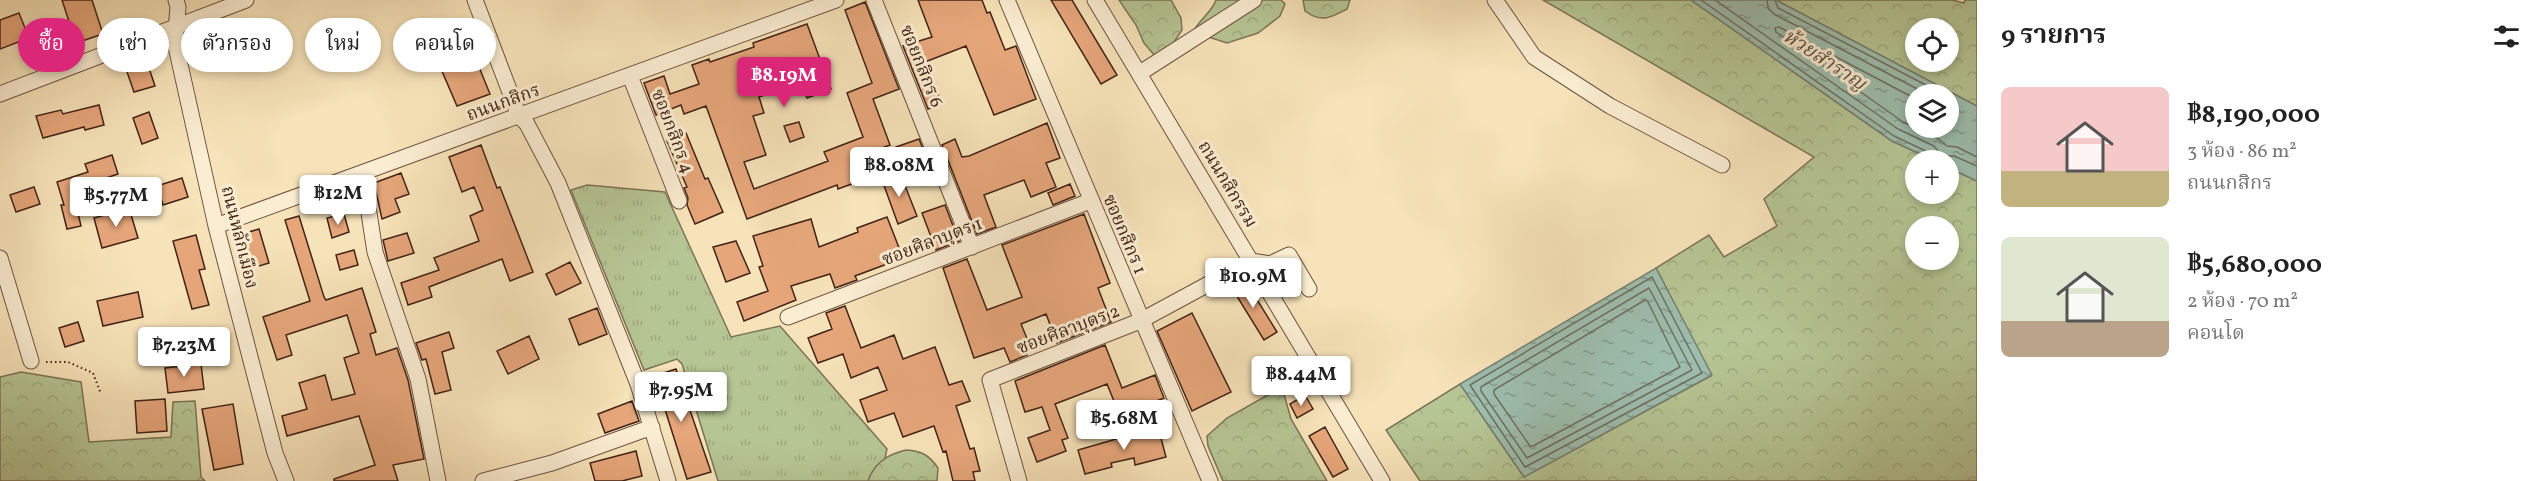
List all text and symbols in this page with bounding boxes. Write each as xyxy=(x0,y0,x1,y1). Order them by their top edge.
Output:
chip: ซื้อ xyxy=(18,18,85,72)
chip: เช่า xyxy=(97,18,169,72)
chip: ตัวกรอง xyxy=(181,18,293,72)
chip: ใหม่ xyxy=(305,18,381,72)
chip: คอนโด xyxy=(393,18,496,72)
map controls xyxy=(1905,18,1959,270)
button: locate xyxy=(1905,18,1959,72)
text: 9 รายการ xyxy=(2001,18,2106,54)
icon: filters xyxy=(2490,20,2523,53)
street label: ซอยกสิกร 6 xyxy=(893,22,948,111)
water label: ห้วยสำราญ xyxy=(1777,23,1872,99)
pin: ฿8.19M xyxy=(735,57,833,108)
text: ฿8.19M xyxy=(751,62,817,90)
street label: ถนนกสิกร xyxy=(463,79,544,128)
button: layers xyxy=(1905,84,1959,138)
street label: ซอยกสิกร 4 xyxy=(644,86,699,177)
text: ฿8,190,000 xyxy=(2187,97,2320,133)
icon: home xyxy=(2049,111,2121,183)
street label: ถนนกสิกรรม xyxy=(1191,137,1263,233)
text: 3 ห้อง · 86 m² xyxy=(2187,138,2297,166)
pin: ฿8.08M xyxy=(850,147,948,198)
button: + xyxy=(1905,150,1959,204)
text: ฿8.08M xyxy=(864,152,934,180)
text: ถนนกสิกร xyxy=(2187,170,2272,198)
pin: ฿12M xyxy=(302,175,374,226)
pin: ฿5.77M xyxy=(67,177,165,228)
text: ฿12M xyxy=(314,180,362,208)
text: ฿5.77M xyxy=(84,182,148,210)
street label: ถนนหลักเมือง xyxy=(214,183,263,291)
street label: ซอยกสิกร 1 xyxy=(1096,191,1152,278)
street label: ซอยศิลาบุตร 1 xyxy=(879,212,986,273)
button: − xyxy=(1905,216,1959,270)
text: ฿5,680,000 xyxy=(2187,247,2322,283)
pin: ฿10.9M xyxy=(1204,258,1302,309)
icon: home xyxy=(2049,261,2121,333)
text: ฿10.9M xyxy=(1219,263,1287,291)
text: 2 ห้อง · 70 m² xyxy=(2187,288,2298,316)
street label: ซอยศิลาบุตร 2 xyxy=(1013,299,1124,362)
text: คอนโด xyxy=(2187,320,2245,348)
pin: ฿7.23M xyxy=(135,327,233,378)
text: ฿7.23M xyxy=(152,332,216,360)
pin: ฿8.44M xyxy=(1252,356,1350,407)
text: ฿8.44M xyxy=(1265,361,1337,389)
pin: ฿7.95M xyxy=(632,372,730,423)
text: ฿7.95M xyxy=(649,377,713,405)
pin: ฿5.68M xyxy=(1075,400,1173,451)
text: ฿5.68M xyxy=(1090,405,1158,433)

